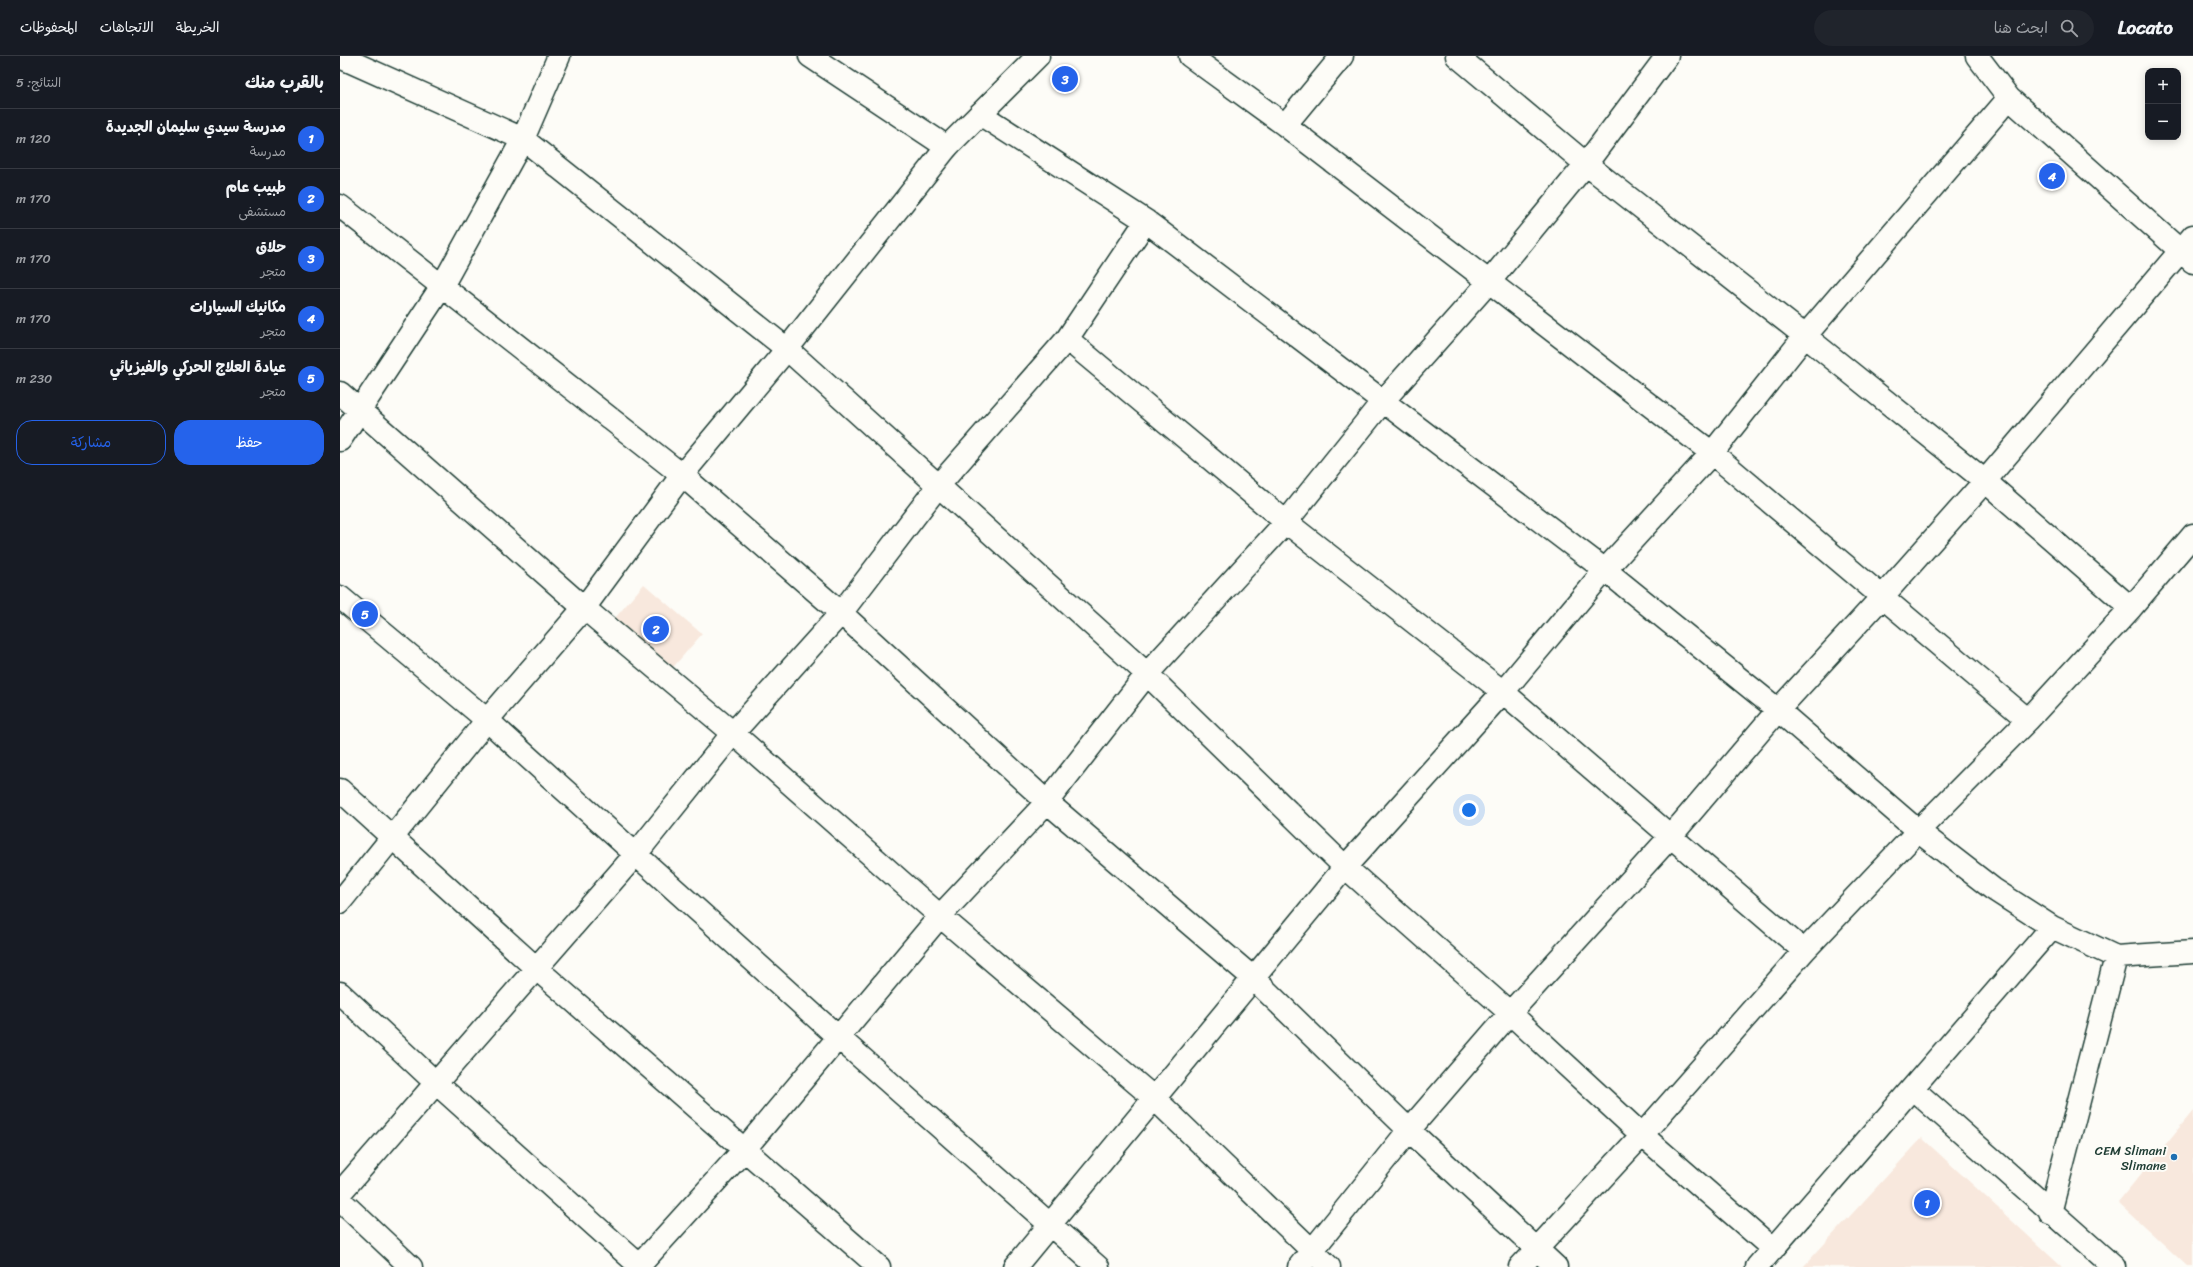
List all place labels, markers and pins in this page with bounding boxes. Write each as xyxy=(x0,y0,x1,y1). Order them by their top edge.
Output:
pin: 3 xyxy=(1052,64,1078,94)
pin: 4 xyxy=(2039,161,2065,191)
pin: 5 xyxy=(352,599,378,629)
pin: 2 xyxy=(643,614,669,644)
place label: CEM Slimani Slimane xyxy=(2095,1139,2166,1177)
marker: CEM Slimani Slimane xyxy=(2169,1152,2179,1162)
pin: 1 xyxy=(1914,1188,1940,1218)

